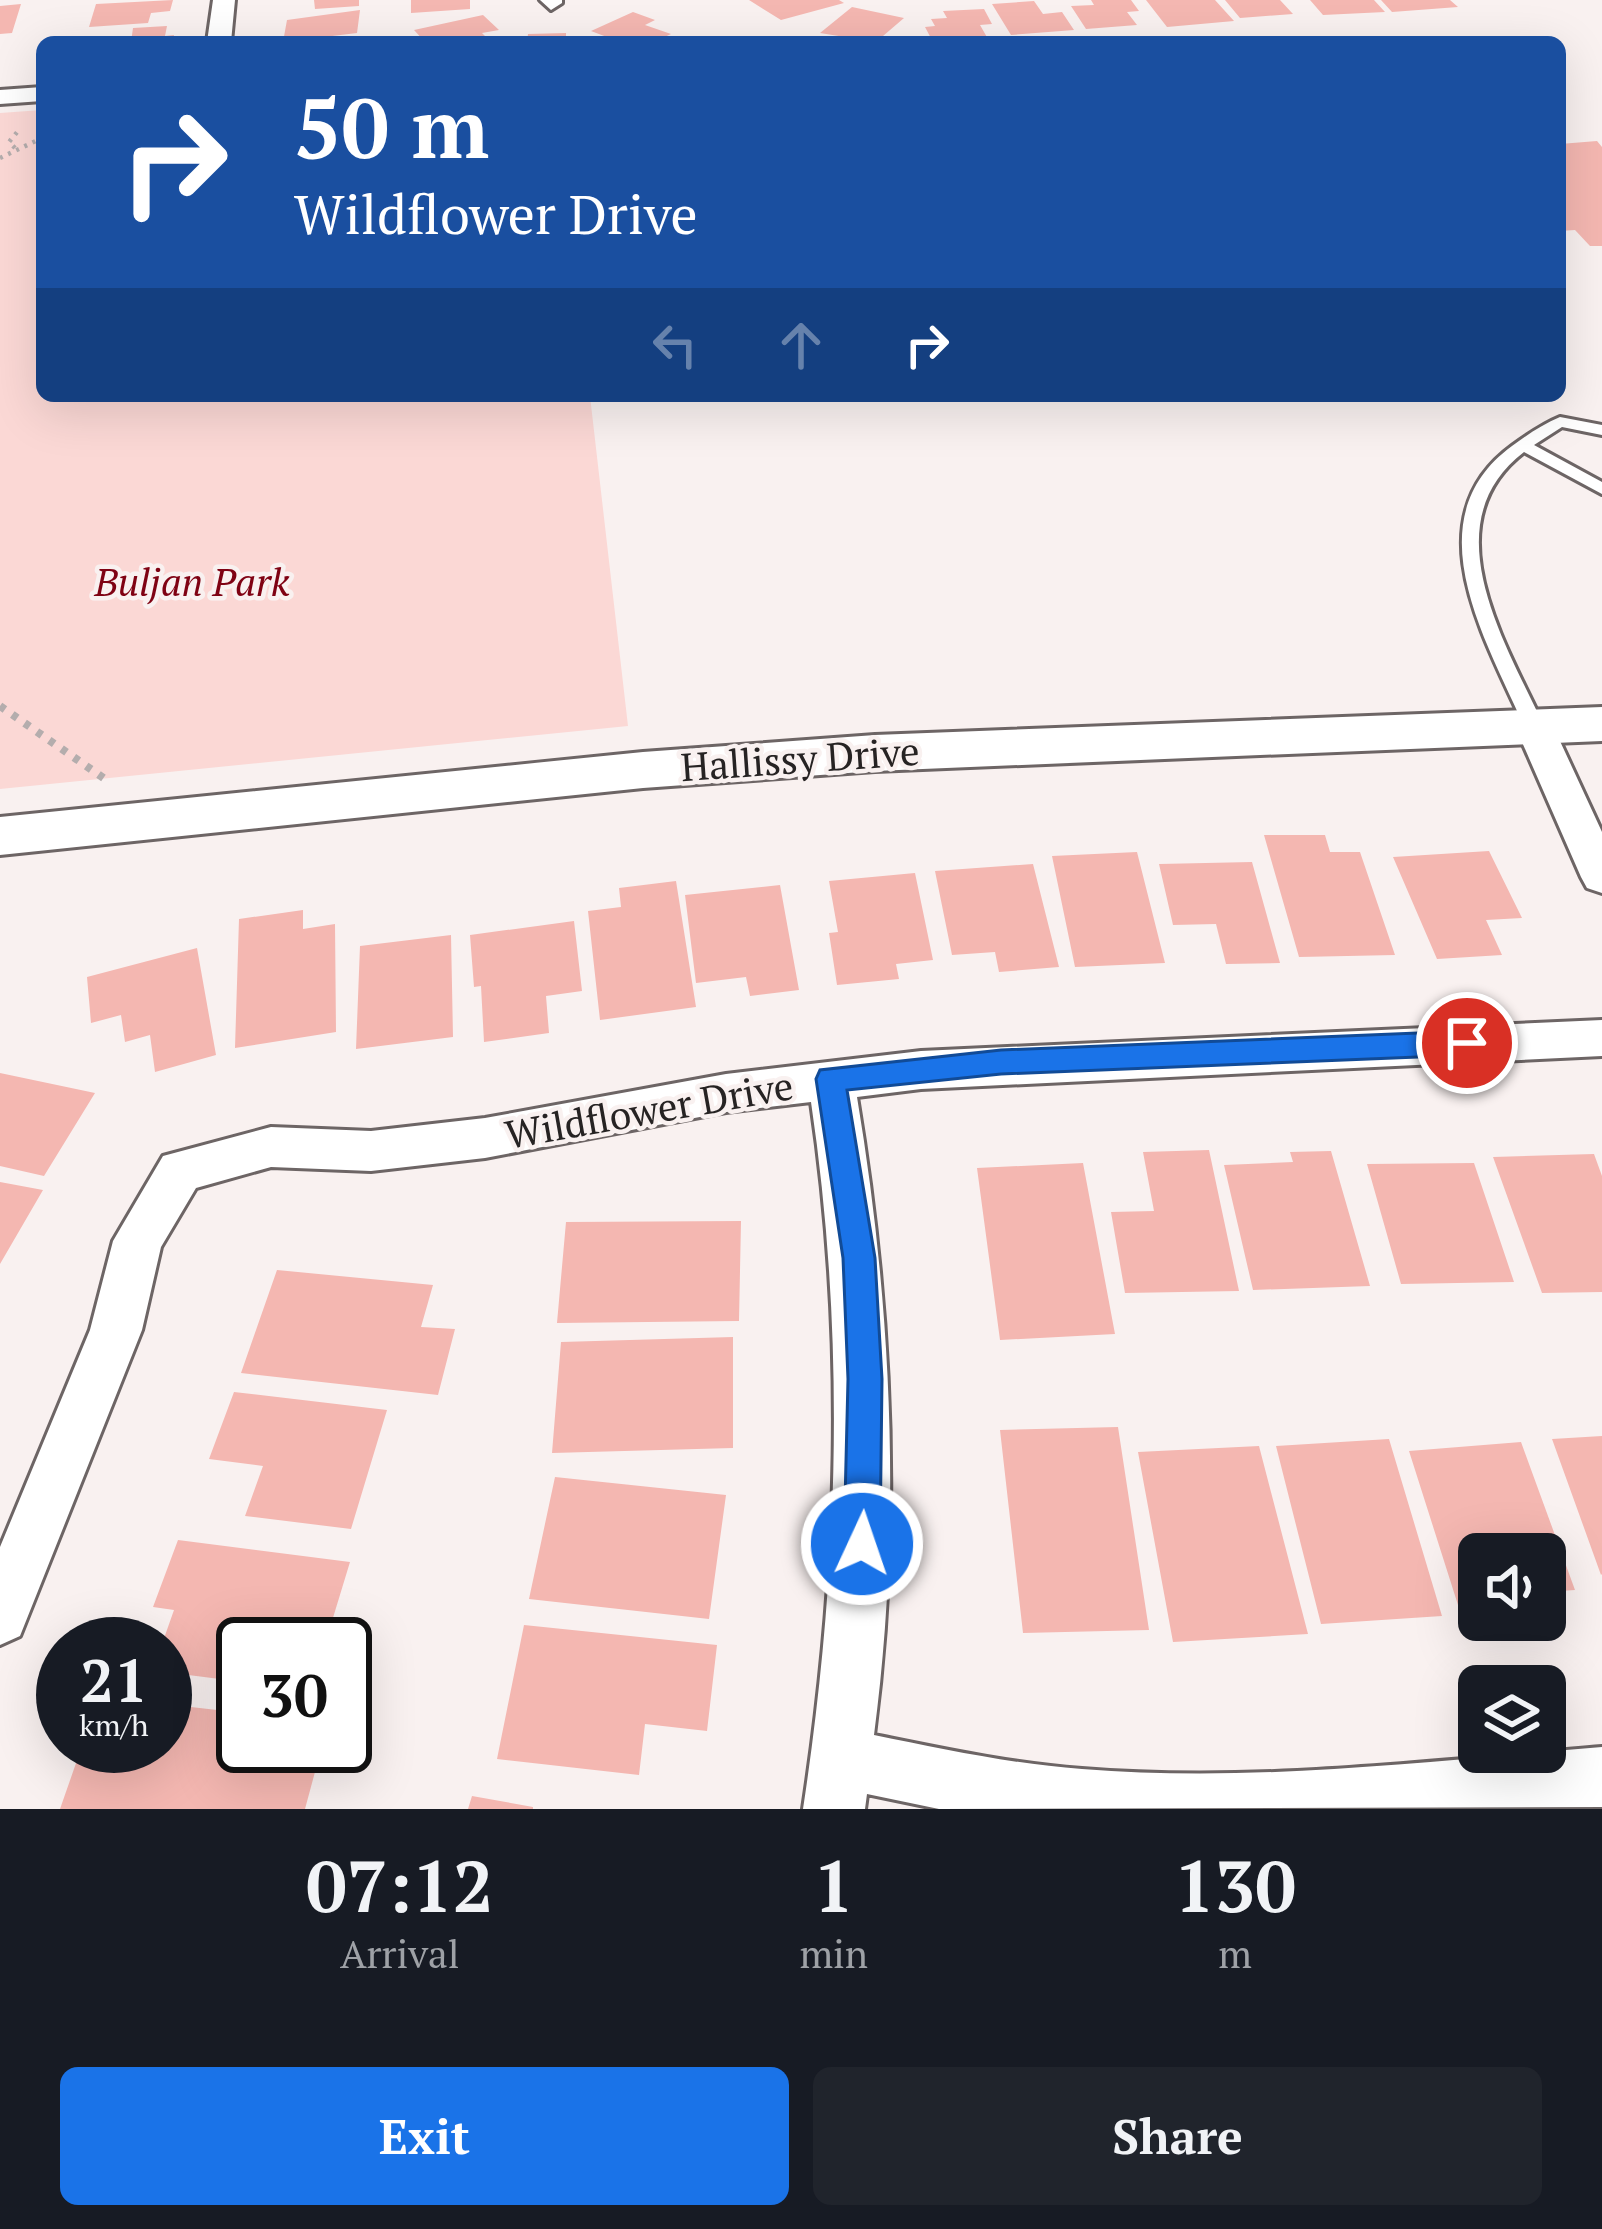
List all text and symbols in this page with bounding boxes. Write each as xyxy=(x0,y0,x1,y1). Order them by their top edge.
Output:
text: 50 m xyxy=(294,71,489,182)
icon: right xyxy=(96,84,252,240)
text: Wildflower Drive xyxy=(294,178,698,249)
icon: left xyxy=(642,312,708,378)
icon: ahead xyxy=(768,312,834,378)
icon: right xyxy=(894,312,960,378)
park label: Buljan Park xyxy=(93,555,290,607)
street label: Hallissy Drive xyxy=(679,724,921,792)
pin xyxy=(1416,992,1518,1094)
icon: arrive xyxy=(1434,1010,1500,1076)
street label: Wildflower Drive xyxy=(501,1058,797,1160)
position arrow xyxy=(799,1481,925,1607)
map controls xyxy=(1458,1533,1566,1773)
button: sound xyxy=(1458,1533,1566,1641)
speed limit sign: 30 xyxy=(216,1617,372,1773)
text: 21 xyxy=(80,1640,148,1719)
button: layers xyxy=(1458,1665,1566,1773)
text: km/h xyxy=(79,1705,149,1745)
text: 07:12 xyxy=(306,1837,493,1933)
text: 1 xyxy=(813,1837,854,1933)
text: 130 xyxy=(1174,1837,1296,1933)
text: Arrival xyxy=(340,1927,459,1979)
text: min xyxy=(799,1927,868,1979)
text: m xyxy=(1218,1927,1252,1979)
button: Exit xyxy=(60,2067,789,2205)
button: Share xyxy=(813,2067,1542,2205)

